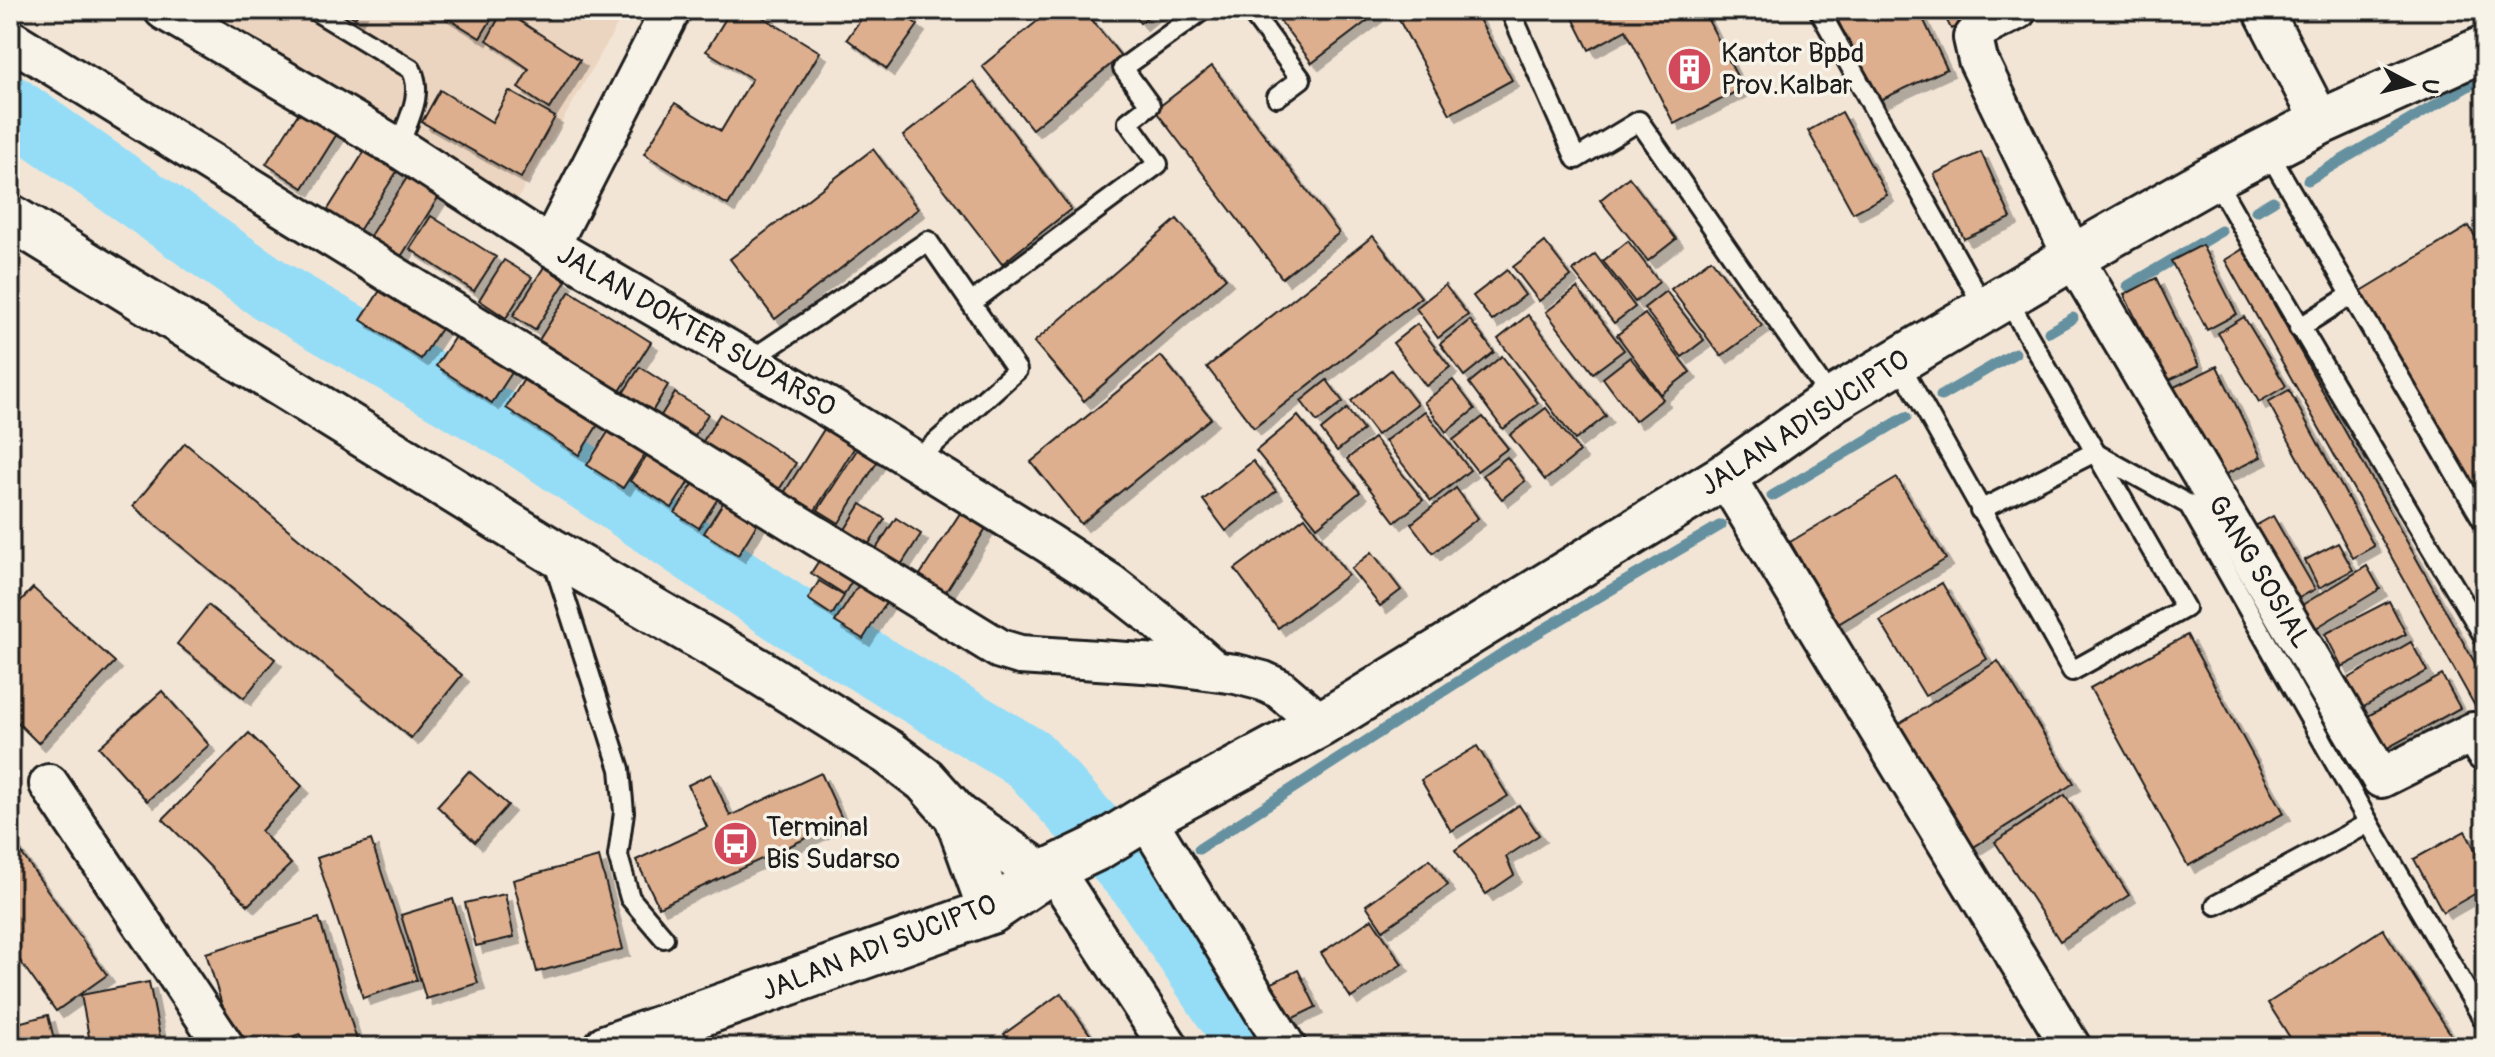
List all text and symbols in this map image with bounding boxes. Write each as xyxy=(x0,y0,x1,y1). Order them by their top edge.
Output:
place label: Kantor Bpbd Prov.Kalbar xyxy=(1721,36,1865,103)
north arrow xyxy=(2371,44,2451,124)
building icon: Kantor Bpbd Prov.Kalbar xyxy=(1666,45,1714,93)
text: U xyxy=(2415,77,2445,95)
street label: JALAN DOKTER SUDARSO xyxy=(550,237,842,425)
street label: JALAN ADISUCIPTO xyxy=(1694,342,1916,504)
street label: GANG SOSIAL xyxy=(2200,489,2318,655)
place label: Terminal Bis Sudarso xyxy=(766,810,900,877)
bus stop icon: Terminal Bis Sudarso xyxy=(711,819,759,867)
street label: JALAN ADI SUCIPTO xyxy=(756,887,1002,1009)

